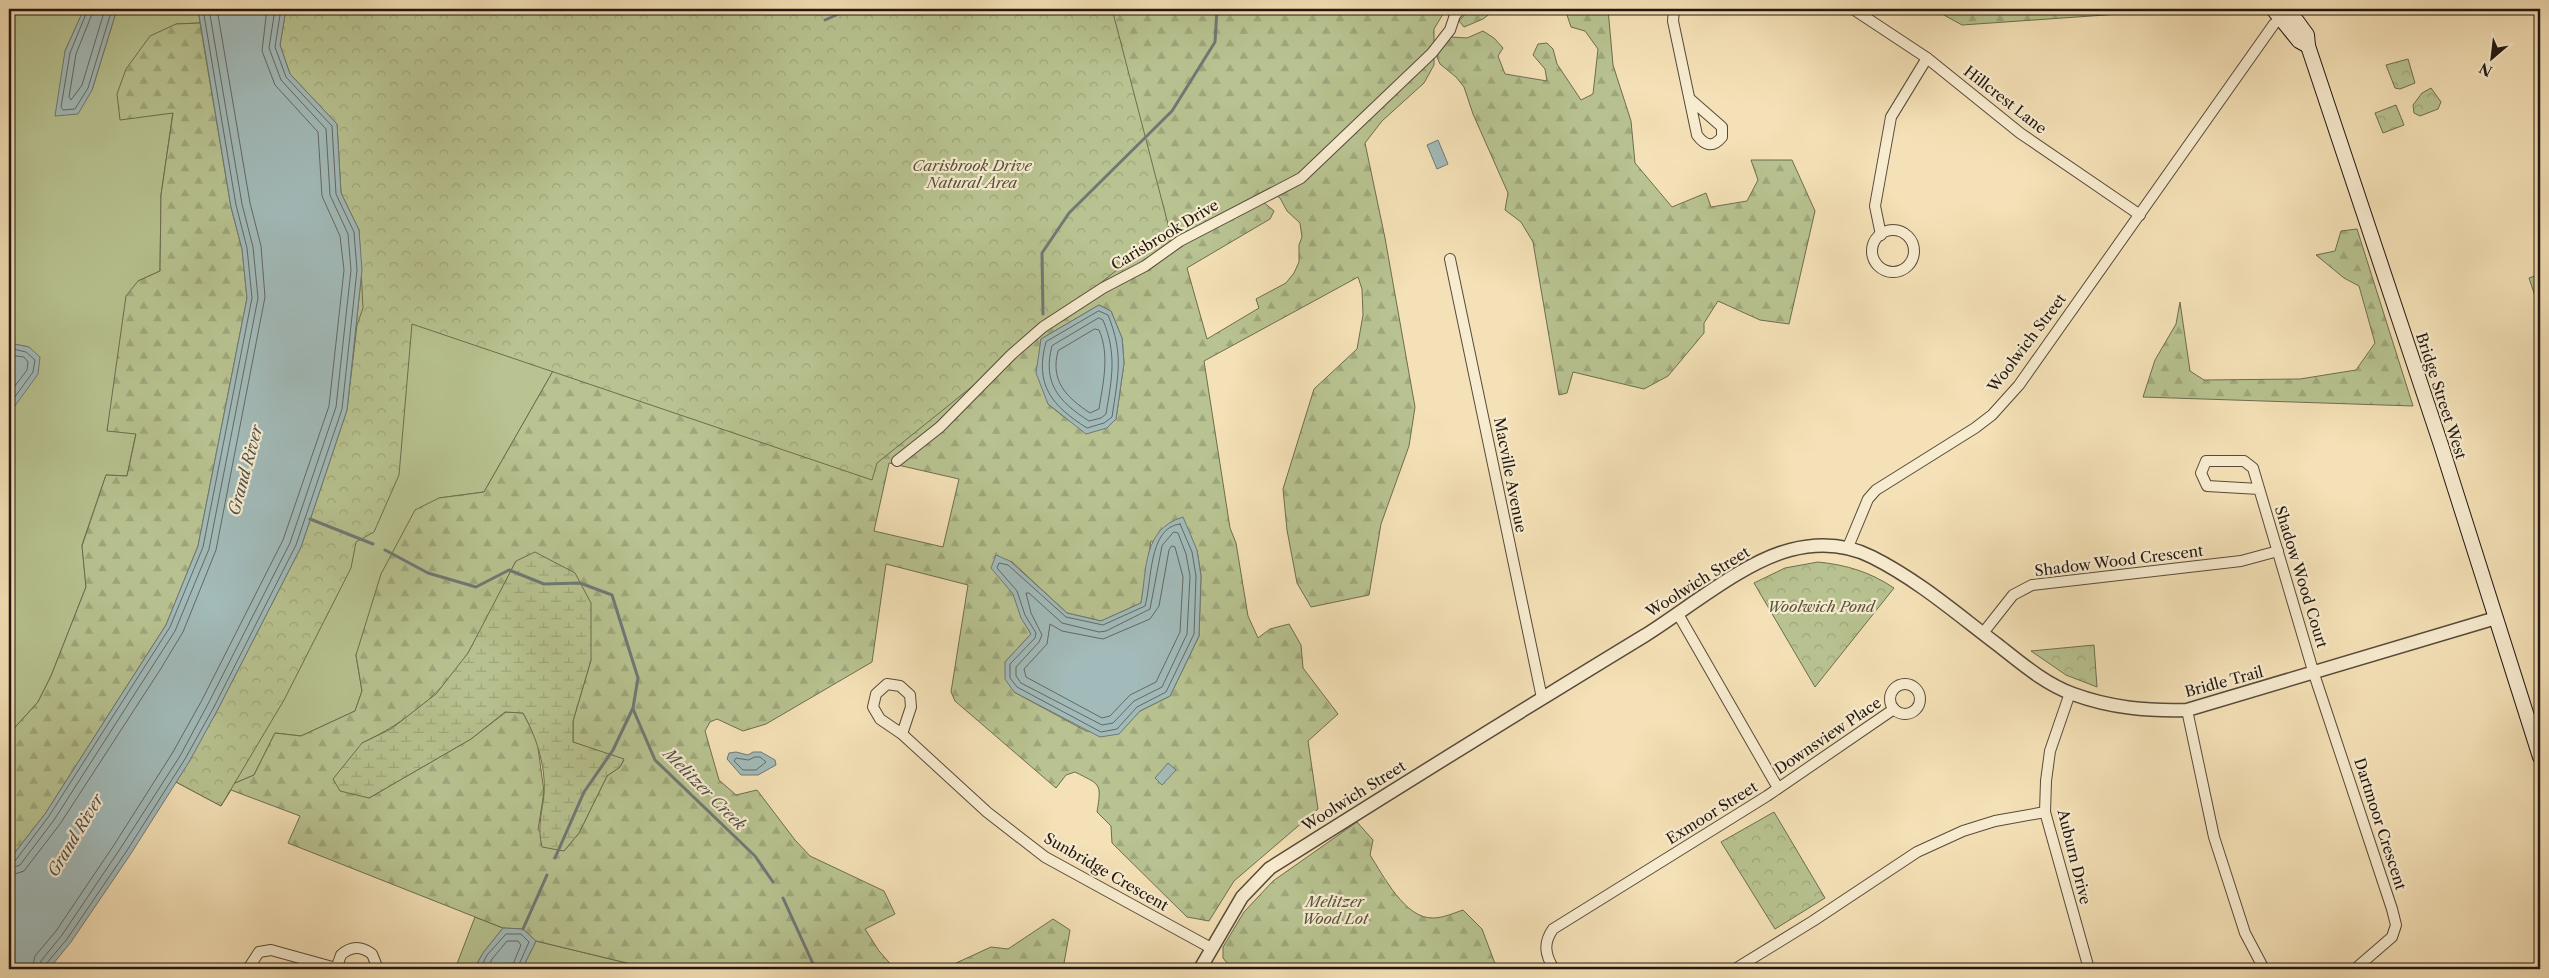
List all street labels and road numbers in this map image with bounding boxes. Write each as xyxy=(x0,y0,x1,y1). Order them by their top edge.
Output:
street label: Hillcrest Lane xyxy=(1960,61,2051,138)
street label: Carisbrook Drive xyxy=(1108,195,1222,274)
street label: Woolwich Street xyxy=(1983,289,2070,397)
street label: Bridge Street West xyxy=(2412,330,2471,462)
street label: Macville Avenue xyxy=(1490,416,1531,534)
street label: Shadow Wood Court xyxy=(2271,503,2332,651)
street label: Shadow Wood Crescent xyxy=(2033,541,2205,580)
street label: Woolwich Street xyxy=(1642,542,1754,622)
street label: Bridle Trail xyxy=(2183,662,2266,701)
street label: Downsview Place xyxy=(1771,693,1885,778)
street label: Dartmoor Crescent xyxy=(2350,755,2411,893)
street label: Woolwich Street xyxy=(1298,756,1410,836)
street label: Exmoor Street xyxy=(1663,777,1761,848)
street label: Auburn Drive xyxy=(2053,806,2095,906)
street label: Sunbridge Crescent xyxy=(1041,828,1172,915)

